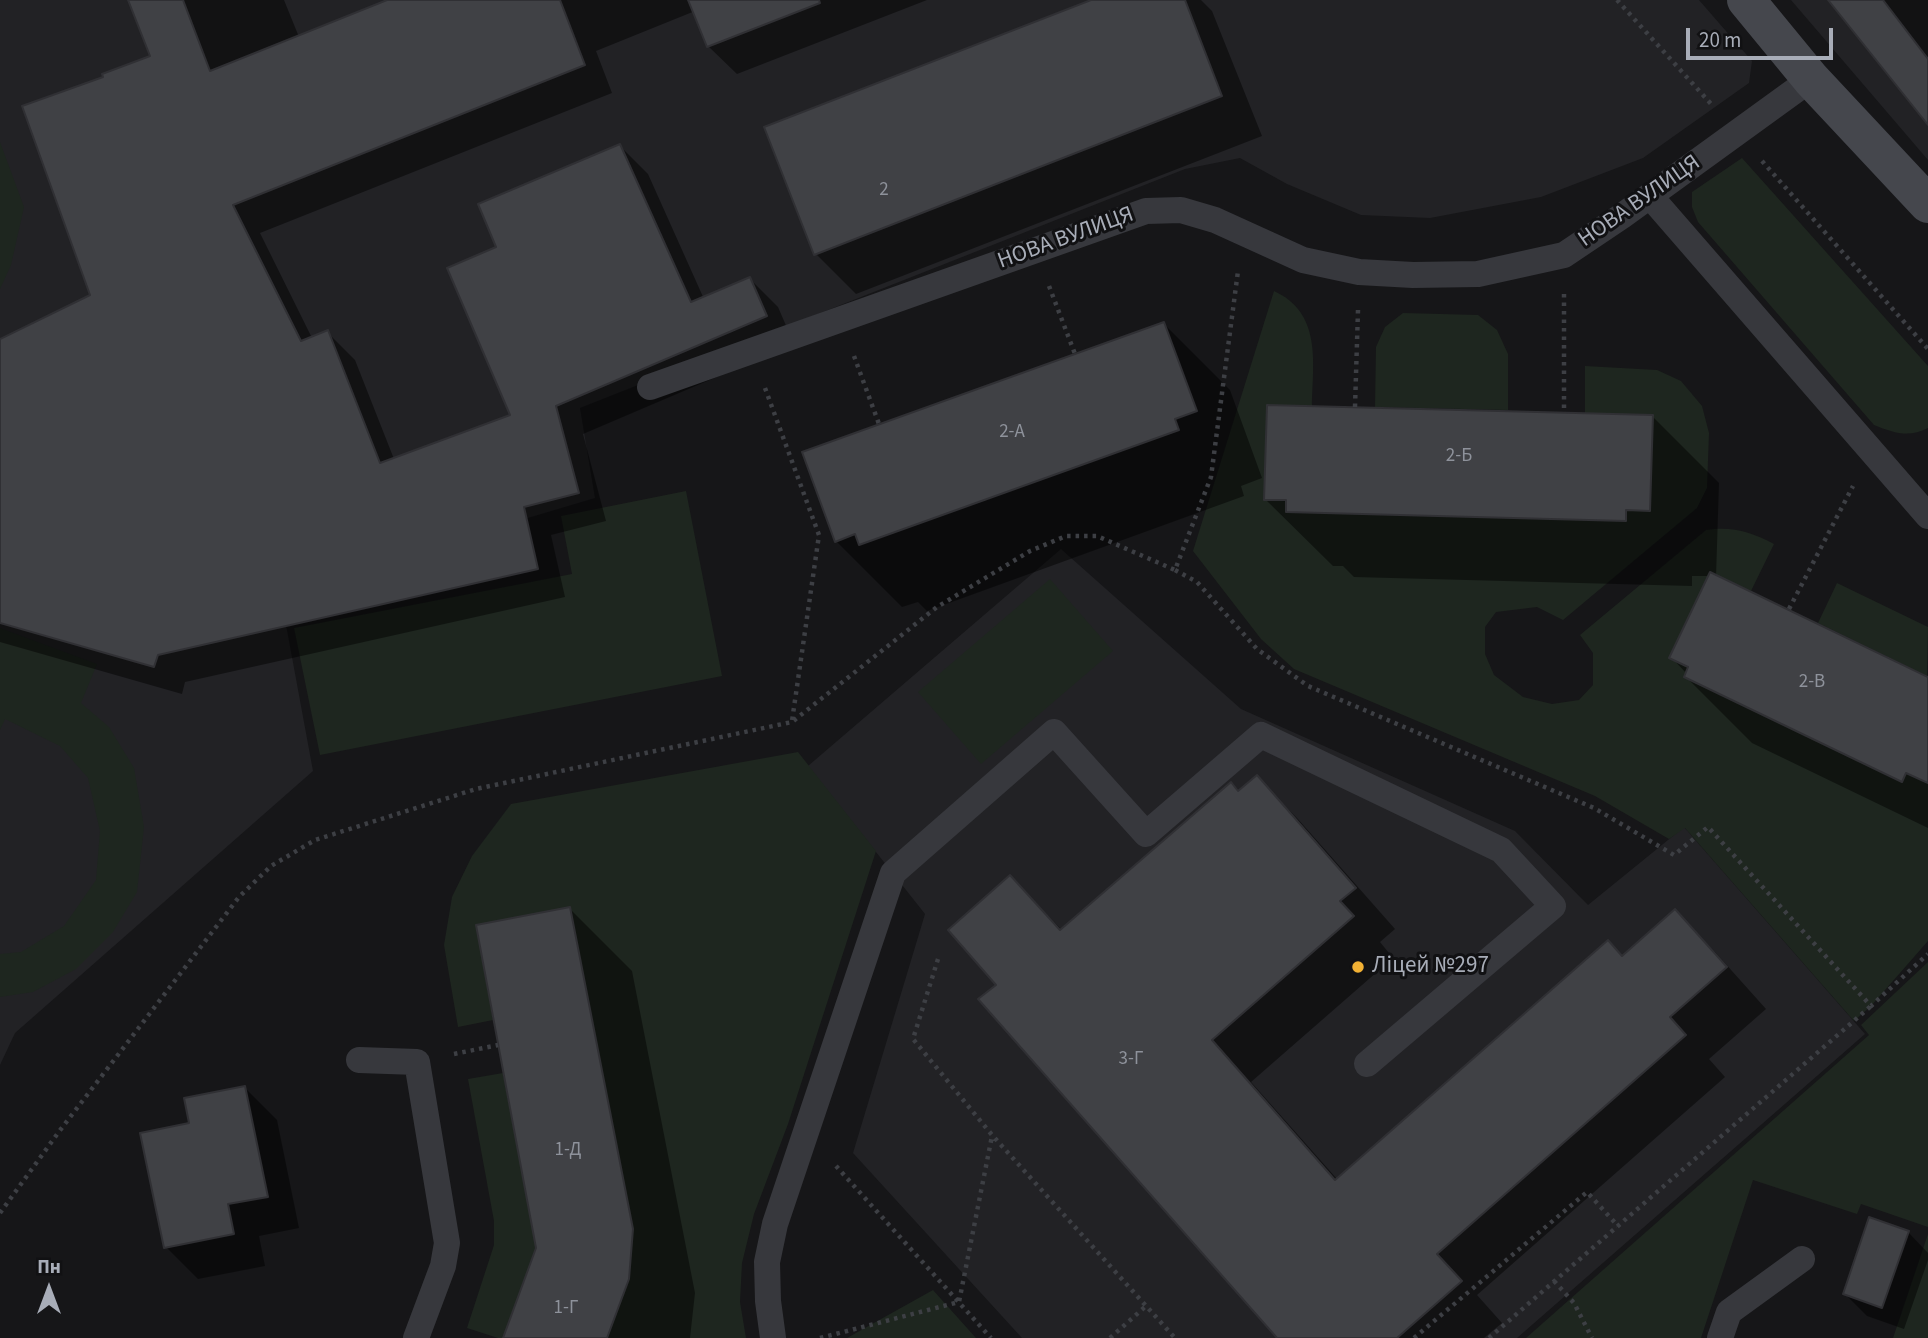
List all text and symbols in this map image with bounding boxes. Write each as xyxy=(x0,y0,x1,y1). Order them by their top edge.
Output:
scale bar xyxy=(1690,14,1837,58)
text: 20 m xyxy=(1699,25,1741,55)
street label: НОВА ВУЛИЦЯ xyxy=(1574,150,1706,254)
house number: 2 xyxy=(879,180,889,202)
street label: НОВА ВУЛИЦЯ xyxy=(994,202,1138,276)
house number: 2-А xyxy=(999,422,1025,444)
house number: 2-Б xyxy=(1446,446,1472,468)
house number: 2-В xyxy=(1799,672,1825,694)
place label: Ліцей №297 xyxy=(1372,953,1489,981)
marker: Ліцей №297 xyxy=(1350,959,1366,975)
house number: 3-Г xyxy=(1119,1049,1143,1071)
house number: 1-Д xyxy=(555,1140,581,1162)
north arrow xyxy=(14,1254,84,1324)
text: Пн xyxy=(37,1254,61,1281)
house number: 1-Г xyxy=(554,1298,578,1320)

